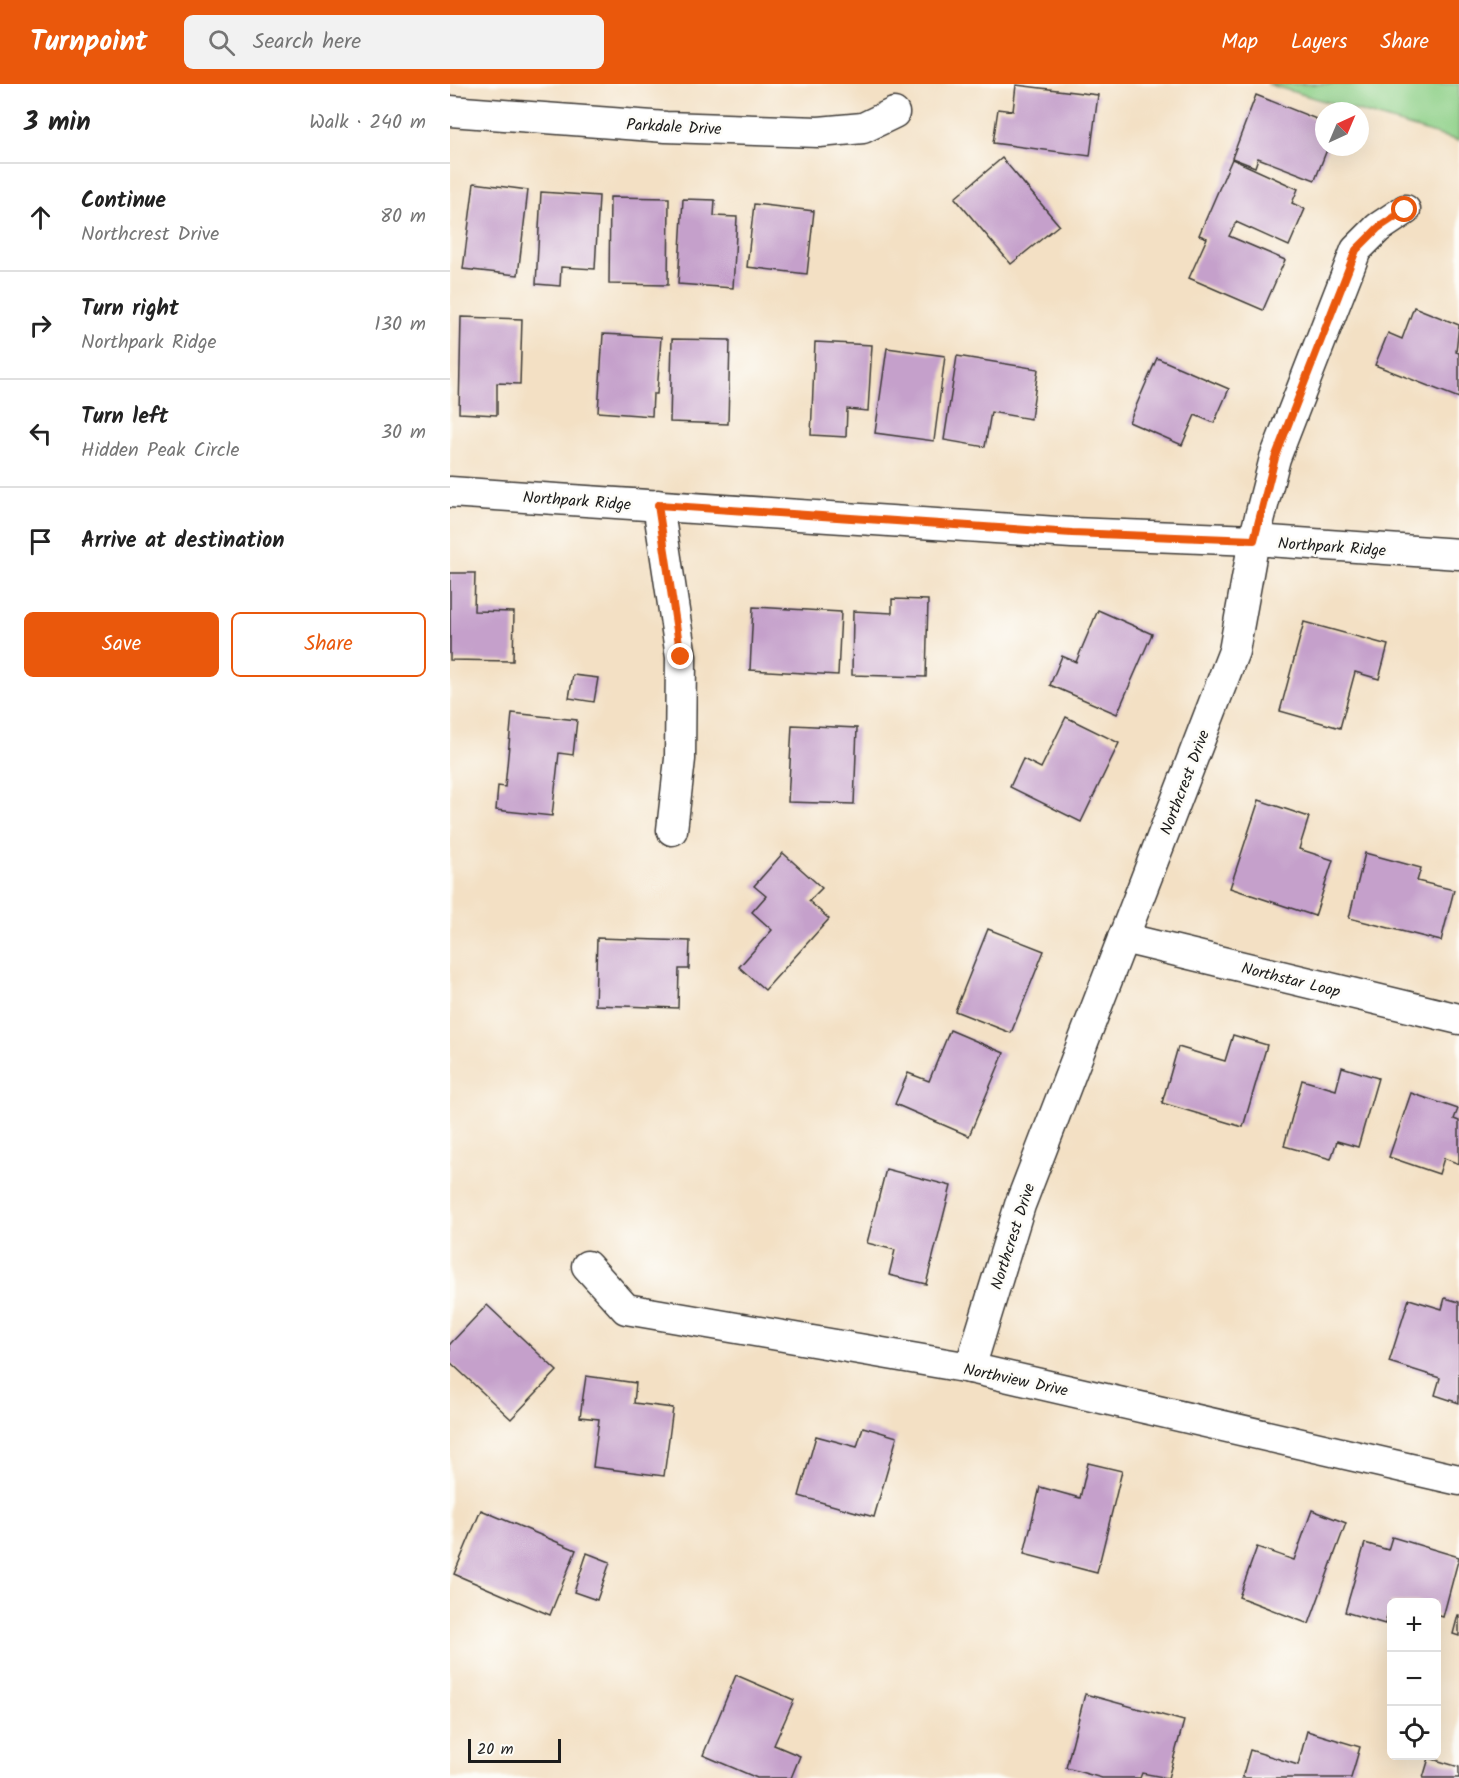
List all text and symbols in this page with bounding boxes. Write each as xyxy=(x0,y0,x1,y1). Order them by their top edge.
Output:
search box xyxy=(184,15,604,69)
text: Turnpoint xyxy=(30,20,148,65)
text: Search here xyxy=(253,25,361,60)
icon: search xyxy=(205,26,238,59)
text: Map xyxy=(1221,26,1258,59)
text: Layers xyxy=(1291,26,1347,59)
text: Share xyxy=(1380,26,1429,59)
text: 3 min xyxy=(24,102,91,144)
north arrow xyxy=(1315,102,1369,156)
text: Walk · 240 m xyxy=(309,107,426,139)
street label: Parkdale Drive xyxy=(626,113,722,142)
text: Continue xyxy=(81,184,166,219)
route start xyxy=(1391,196,1417,222)
icon: ahead xyxy=(24,201,57,234)
text: 80 m xyxy=(380,201,426,233)
text: Northcrest Drive xyxy=(81,219,219,251)
text: Turn right xyxy=(81,292,179,327)
icon: right xyxy=(24,309,57,342)
text: 130 m xyxy=(374,309,426,341)
text: Northpark Ridge xyxy=(81,327,217,359)
text: Turn left xyxy=(81,400,168,435)
icon: left xyxy=(24,417,57,450)
text: 30 m xyxy=(381,417,426,449)
text: Hidden Peak Circle xyxy=(81,435,240,467)
street label: Northpark Ridge xyxy=(522,485,632,518)
text: Arrive at destination xyxy=(81,524,284,559)
icon: arrive xyxy=(24,525,57,558)
street label: Northpark Ridge xyxy=(1277,531,1387,564)
button: Save xyxy=(24,612,219,677)
button: Share xyxy=(231,612,426,677)
route end xyxy=(667,643,693,669)
street label: Northcrest Drive xyxy=(1154,726,1217,839)
street label: Northstar Loop xyxy=(1238,956,1343,1005)
street label: Northcrest Drive xyxy=(984,1180,1042,1293)
street label: Northview Drive xyxy=(961,1357,1070,1404)
map controls xyxy=(1387,1598,1441,1760)
button: + xyxy=(1387,1598,1441,1652)
button: − xyxy=(1387,1652,1441,1706)
button: locate xyxy=(1387,1706,1441,1760)
scale bar xyxy=(468,1736,561,1764)
text: 20 m xyxy=(477,1737,513,1762)

